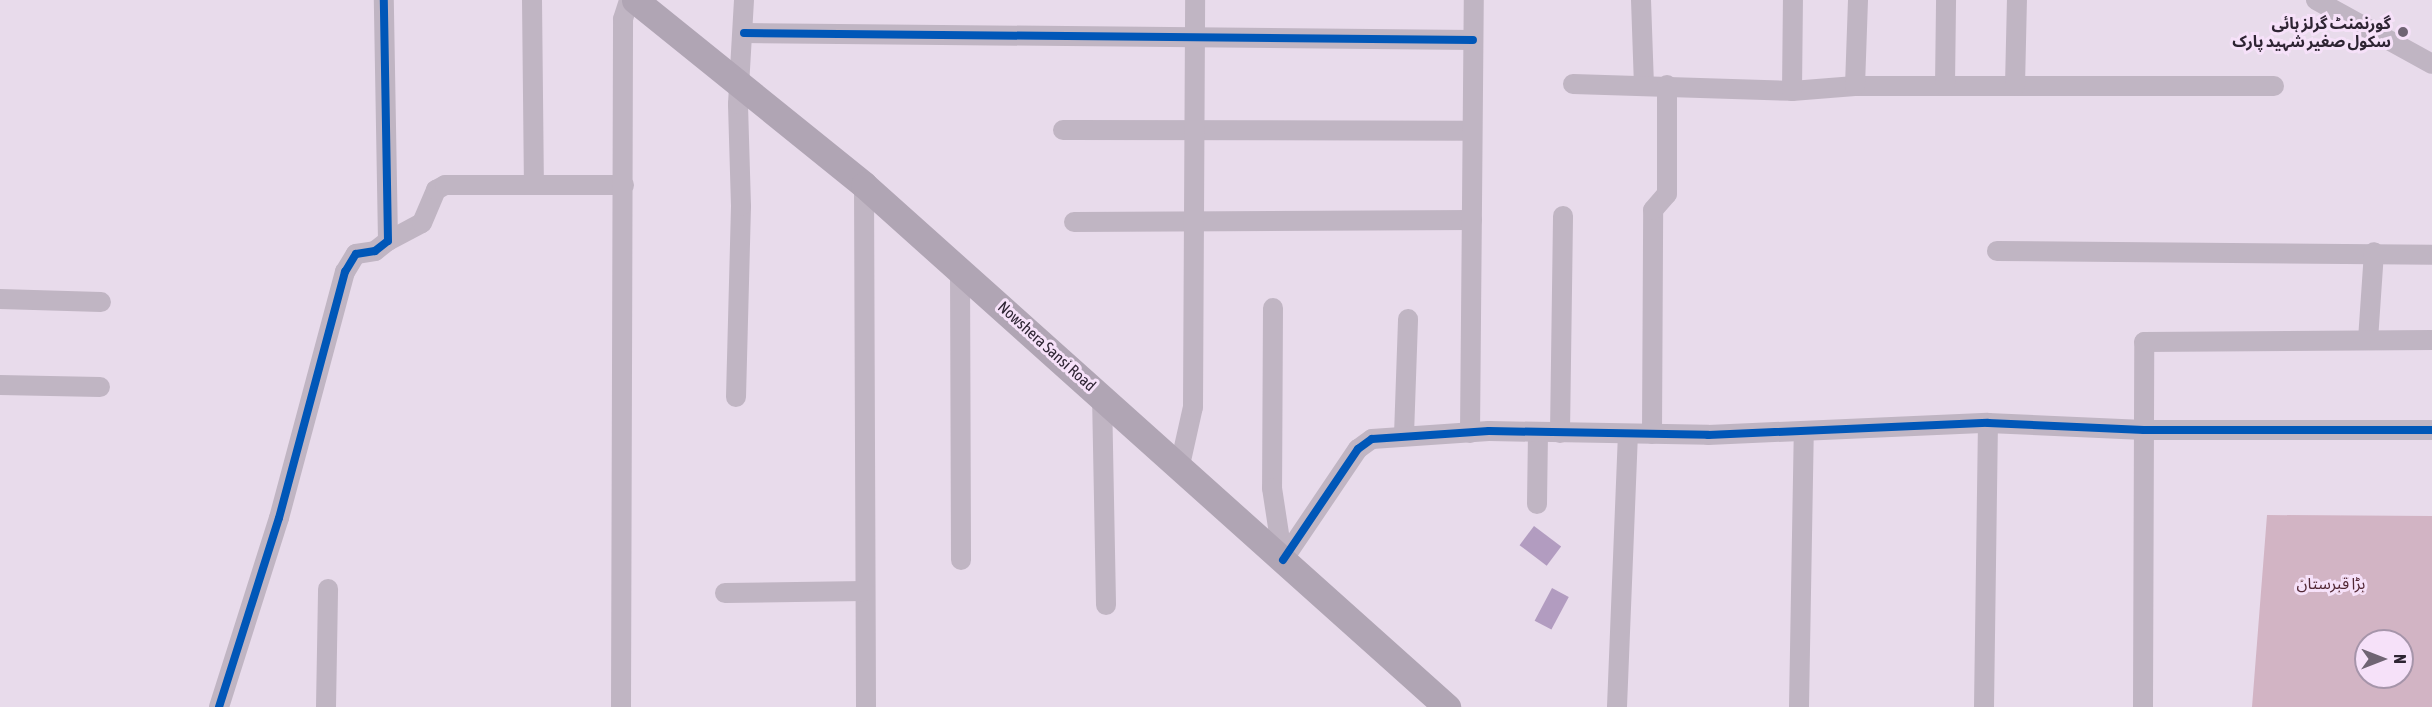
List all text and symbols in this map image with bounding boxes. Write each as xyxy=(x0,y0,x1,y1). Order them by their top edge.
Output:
place label: گورنمنٹ گرلز ہائی سکول صغیر شہید پارک xyxy=(2232,13,2391,51)
marker: گورنمنٹ گرلز ہائی سکول صغیر شہید پارک xyxy=(2396,25,2410,39)
street label: Nowshera Sansi Road xyxy=(994,297,1100,395)
park label: بڑا قبرستان xyxy=(2297,573,2365,593)
north arrow xyxy=(2354,629,2414,689)
text: N xyxy=(2391,654,2409,664)

